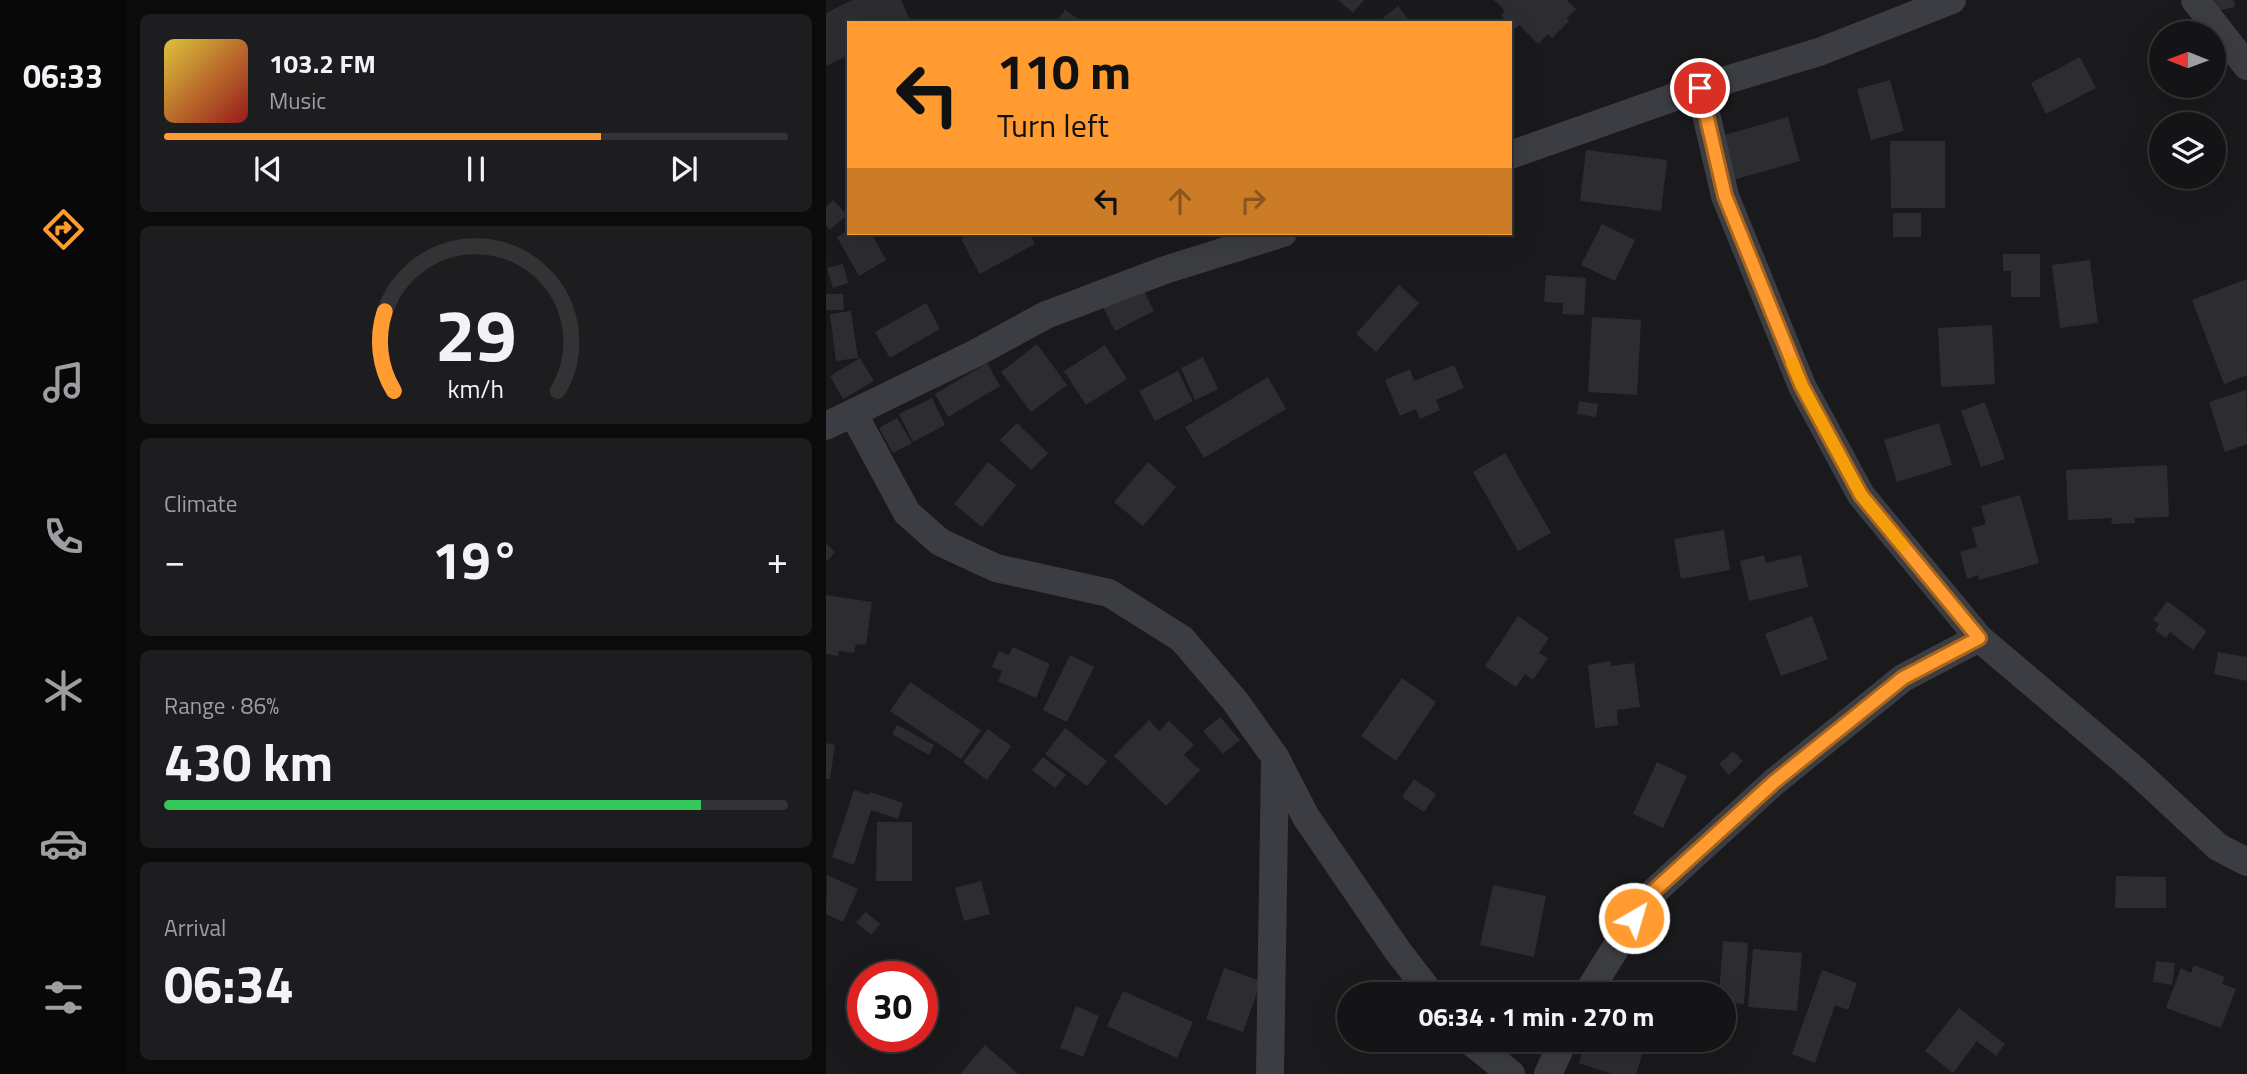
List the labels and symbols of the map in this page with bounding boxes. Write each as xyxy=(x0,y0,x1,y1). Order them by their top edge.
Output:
north arrow xyxy=(2149,21,2226,98)
pin xyxy=(1670,58,1730,118)
position arrow xyxy=(1597,881,1671,955)
speed limit sign: 30 xyxy=(847,961,938,1052)

